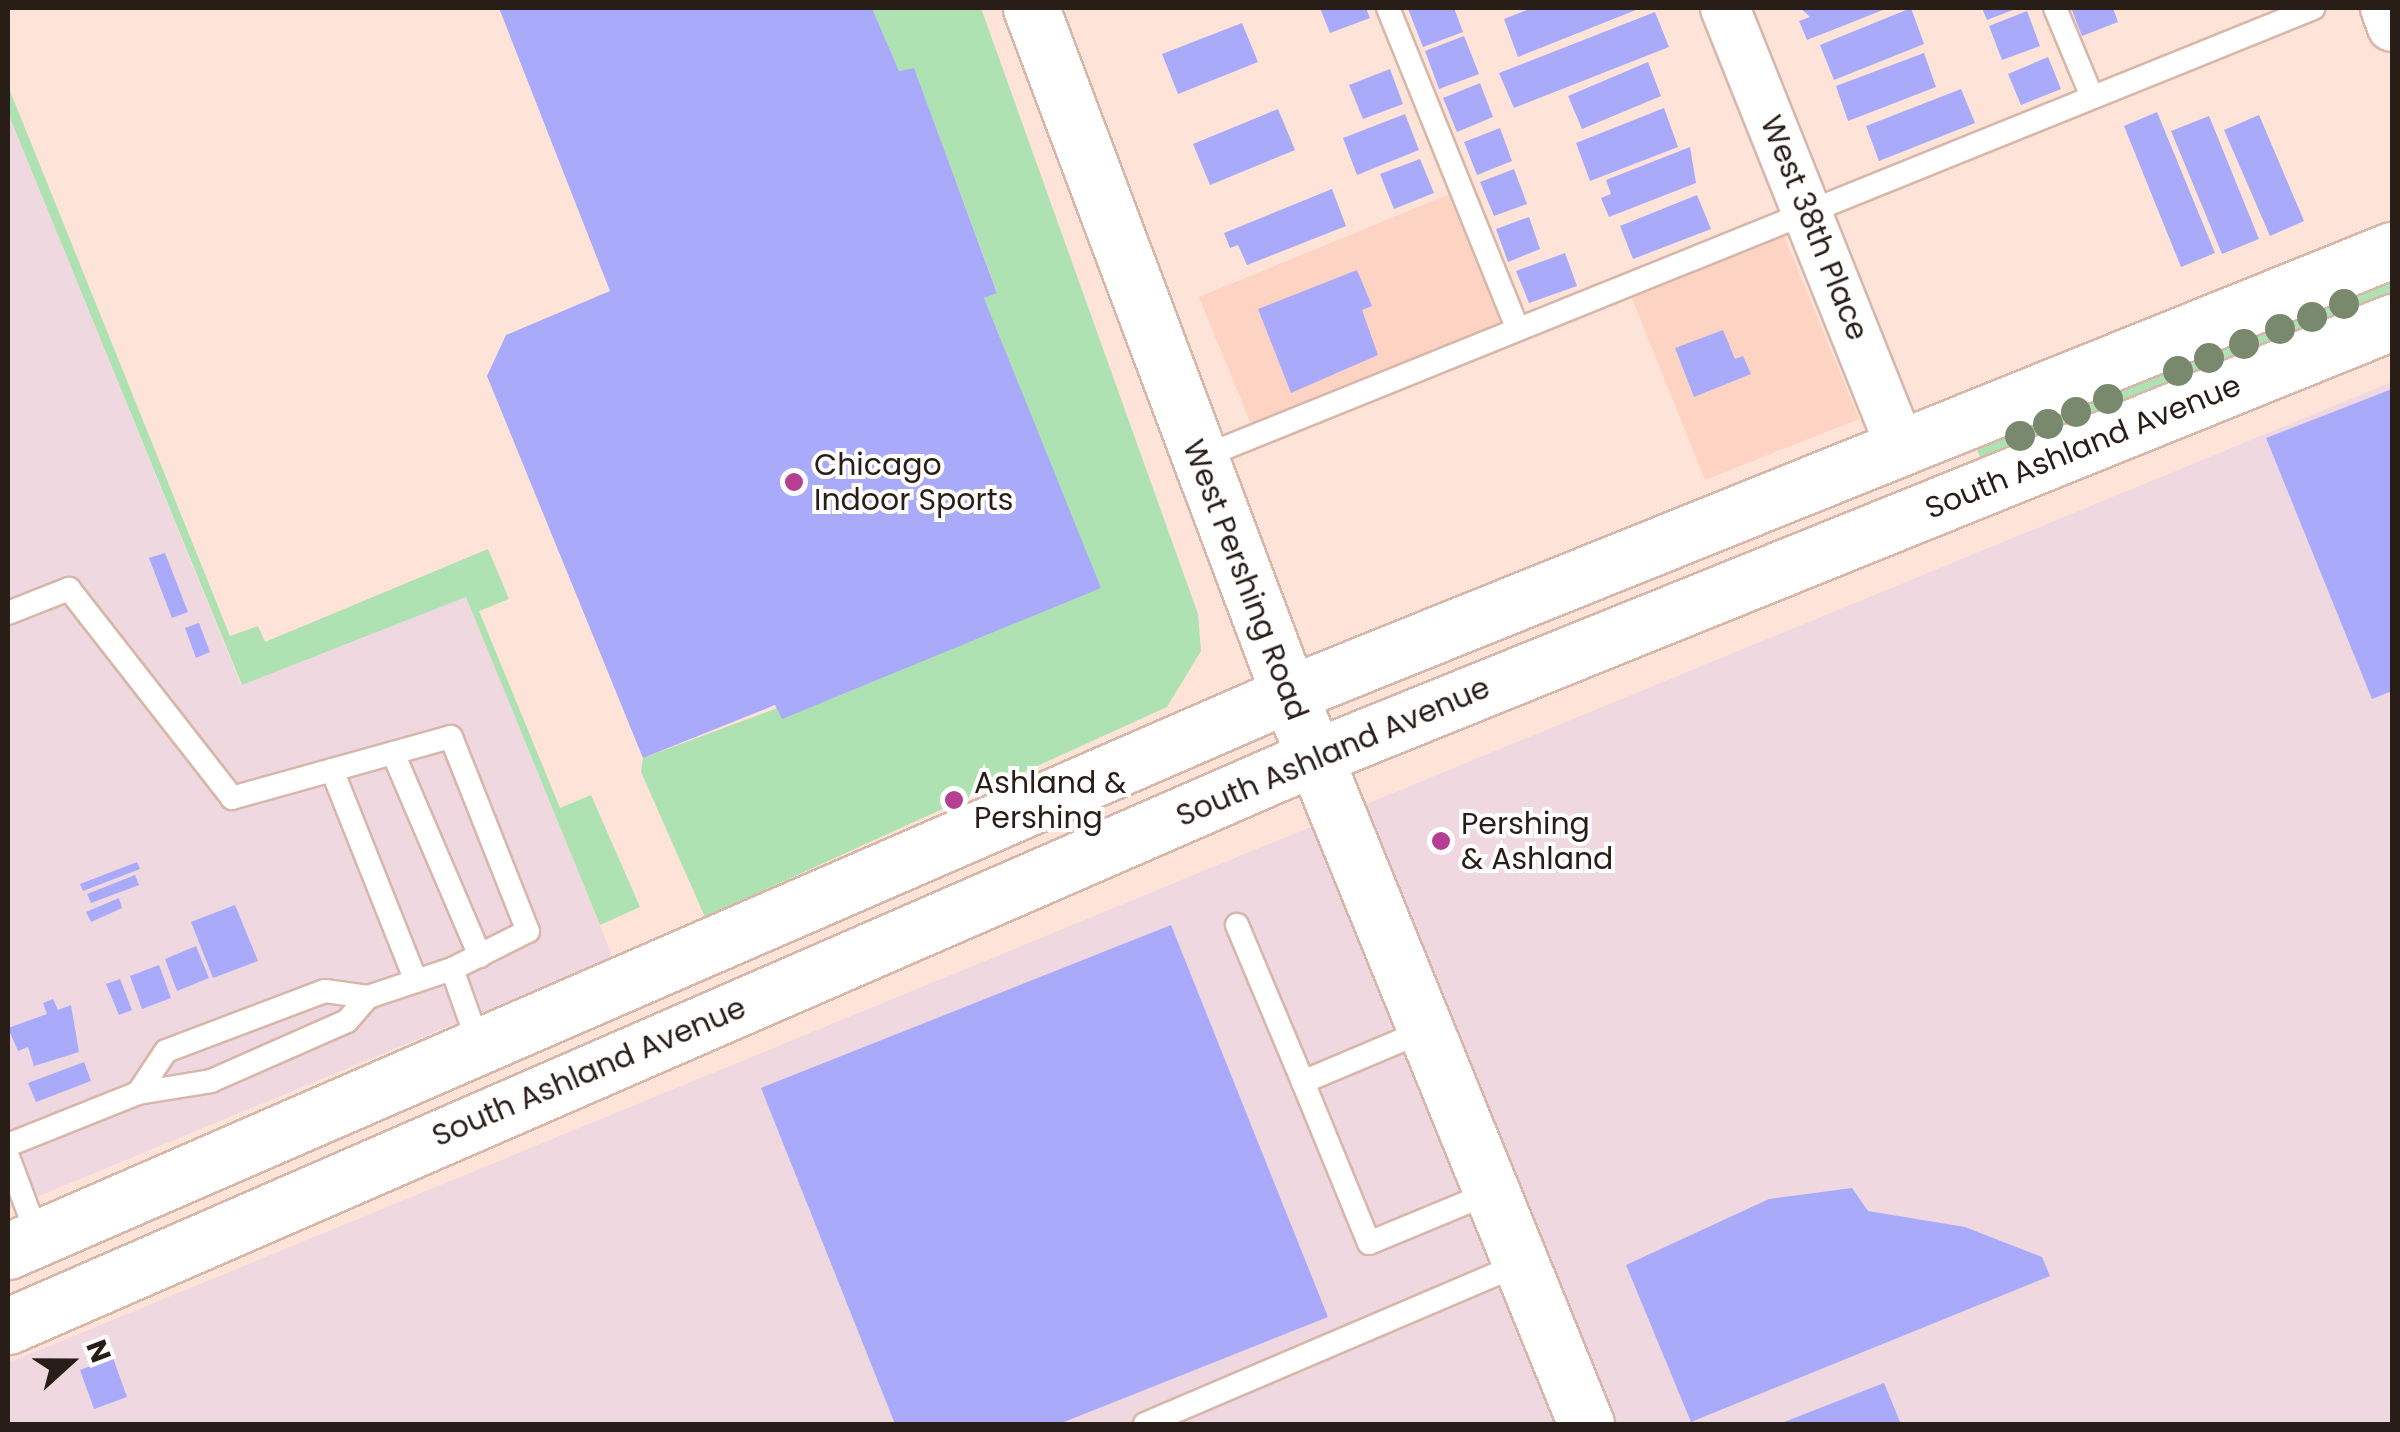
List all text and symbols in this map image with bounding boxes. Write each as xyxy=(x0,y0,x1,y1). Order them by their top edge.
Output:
street label: West 38th Place xyxy=(1753,110,1875,346)
street label: South Ashland Avenue xyxy=(1920,367,2246,527)
street label: West Pershing Road xyxy=(1175,435,1315,725)
place label: Chicago Indoor Sports xyxy=(814,447,1013,518)
marker: Chicago Indoor Sports xyxy=(783,471,805,493)
street label: South Ashland Avenue xyxy=(1171,670,1495,834)
place label: Ashland & Pershing xyxy=(974,765,1126,836)
marker: Ashland & Pershing xyxy=(943,789,965,811)
place label: Pershing & Ashland xyxy=(1461,806,1613,876)
marker: Pershing & Ashland xyxy=(1430,830,1452,852)
street label: South Ashland Avenue xyxy=(427,990,751,1154)
north arrow xyxy=(20,1312,120,1412)
text: N xyxy=(76,1334,120,1368)

